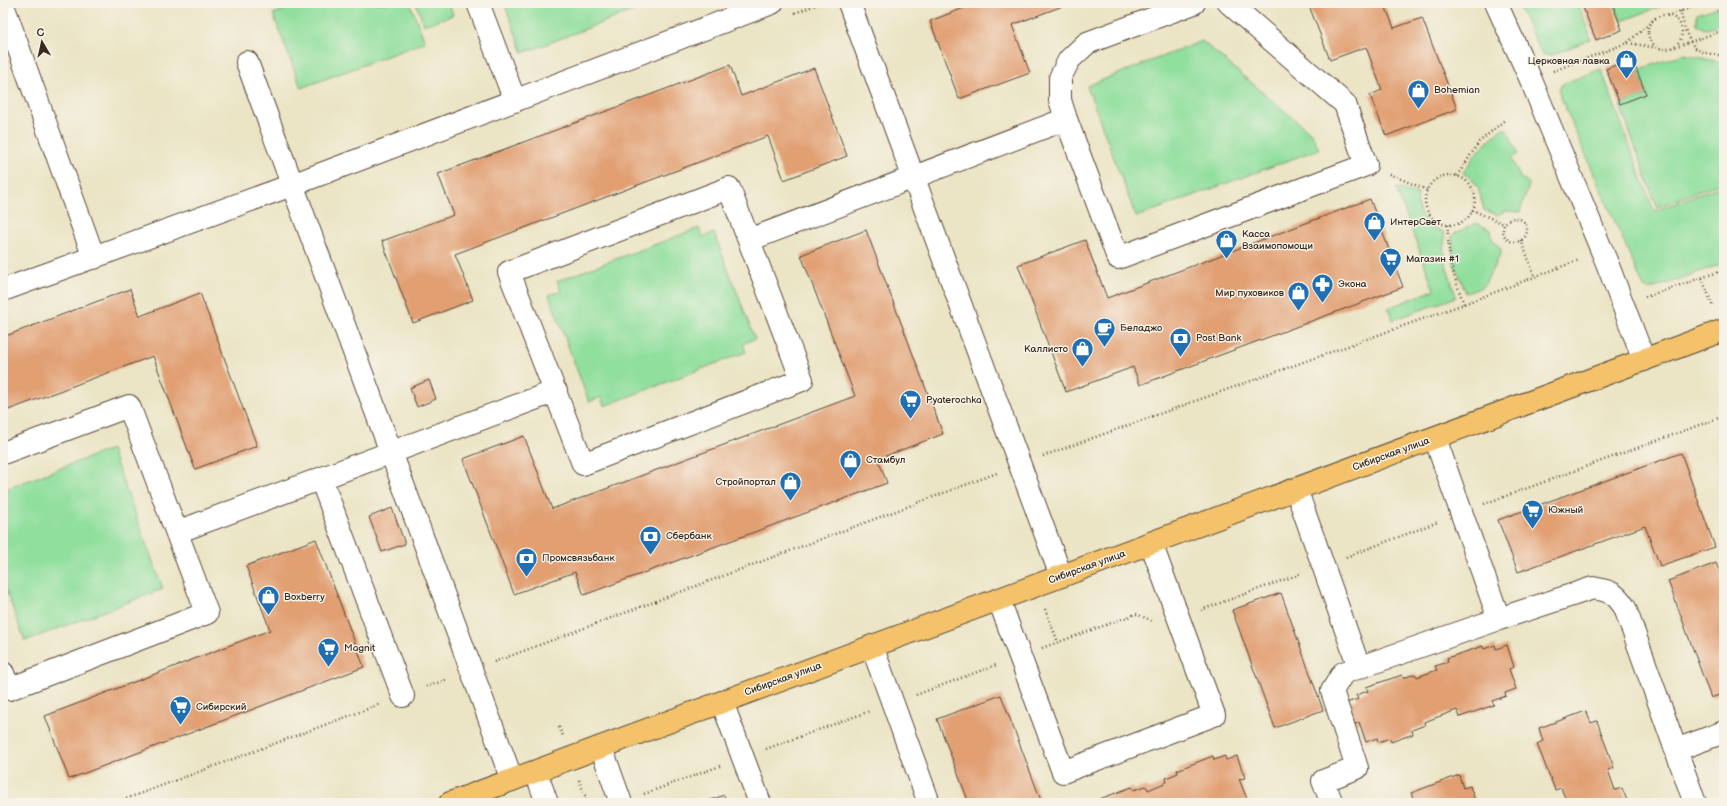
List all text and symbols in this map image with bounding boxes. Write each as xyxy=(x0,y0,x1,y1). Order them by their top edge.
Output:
north arrow xyxy=(22,22,62,62)
text: С xyxy=(36,26,46,40)
shop icon: Церковная лавка xyxy=(1613,48,1639,81)
place label: Церковная лавка xyxy=(1528,55,1610,67)
shop icon: Bohemian xyxy=(1406,77,1432,110)
place label: Bohemian xyxy=(1434,84,1480,96)
shop icon: ИнтерСвет xyxy=(1361,209,1387,242)
place label: ИнтерСвет xyxy=(1390,216,1441,228)
shop icon: Касса Взаимопомощи xyxy=(1213,227,1239,260)
place label: Касса Взаимопомощи xyxy=(1242,228,1313,252)
supermarket icon: Магазин #1 xyxy=(1377,246,1403,279)
place label: Магазин #1 xyxy=(1406,253,1459,265)
pharmacy icon: Экона xyxy=(1310,271,1336,304)
place label: Экона xyxy=(1338,278,1367,290)
shop icon: Мир пуховиков xyxy=(1286,280,1312,313)
place label: Мир пуховиков xyxy=(1215,287,1285,299)
cafe icon: Беладжо xyxy=(1091,315,1117,348)
place label: Беладжо xyxy=(1120,322,1162,334)
bank icon: Post Bank xyxy=(1168,325,1194,358)
place label: Post Bank xyxy=(1196,332,1241,344)
shop icon: Каллисто xyxy=(1070,336,1096,369)
place label: Каллисто xyxy=(1024,343,1068,355)
supermarket icon: Pyaterochka xyxy=(898,387,924,420)
place label: Pyaterochka xyxy=(926,394,982,406)
street label: Сибирская улица xyxy=(1351,434,1431,473)
shop icon: Стамбул xyxy=(838,447,864,480)
place label: Стамбул xyxy=(866,454,906,466)
shop icon: Стройпортал xyxy=(778,469,804,502)
place label: Стройпортал xyxy=(716,476,776,488)
supermarket icon: Южный xyxy=(1519,497,1545,530)
place label: Южный xyxy=(1548,504,1584,516)
bank icon: Сбербанк xyxy=(638,523,664,556)
place label: Сбербанк xyxy=(666,530,713,542)
bank icon: Промсвязьбанк xyxy=(513,545,539,578)
street label: Сибирская улица xyxy=(1047,547,1127,586)
place label: Промсвязьбанк xyxy=(542,552,615,564)
shop icon: Boxberry xyxy=(256,584,282,617)
place label: Boxberry xyxy=(284,591,325,603)
supermarket icon: Magnit xyxy=(316,635,342,668)
place label: Magnit xyxy=(344,642,375,654)
street label: Сибирская улица xyxy=(743,659,823,698)
supermarket icon: Сибирский xyxy=(167,694,193,727)
place label: Сибирский xyxy=(196,701,247,713)

